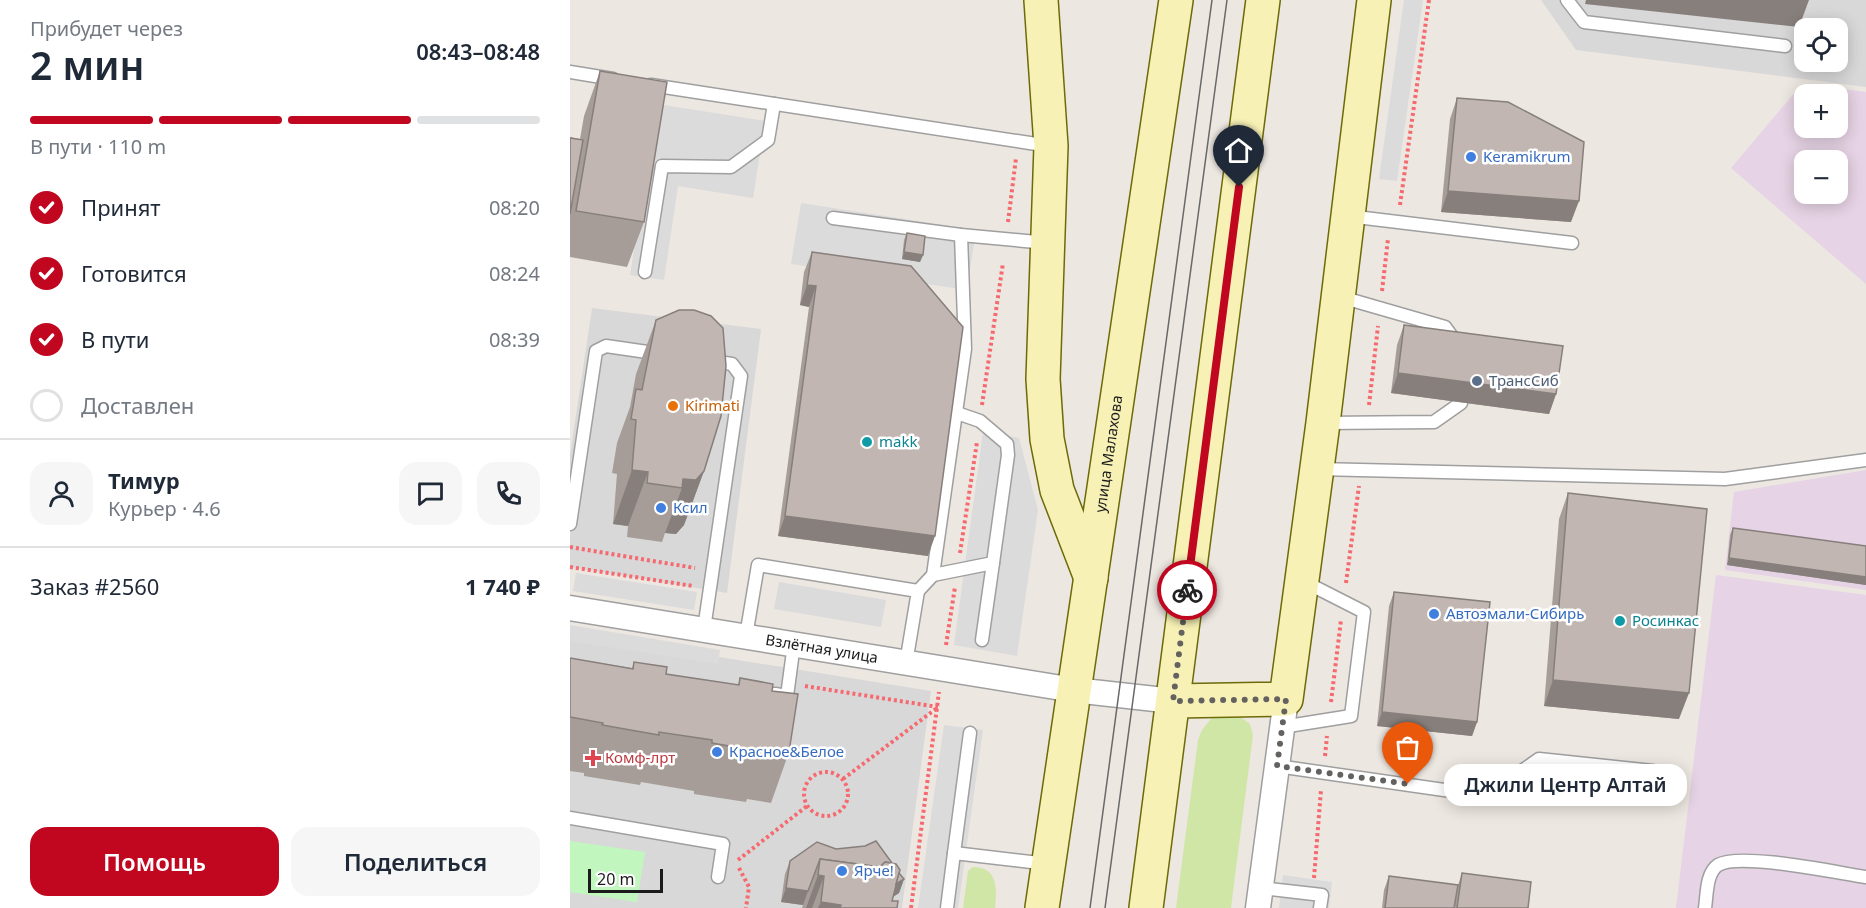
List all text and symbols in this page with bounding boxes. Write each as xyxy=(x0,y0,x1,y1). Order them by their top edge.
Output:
text: Прибудет через xyxy=(30,15,183,42)
map controls xyxy=(1794,18,1848,204)
button: locate xyxy=(1794,18,1848,72)
text: 08:43–08:48 xyxy=(416,36,540,66)
text: 2 мин xyxy=(30,38,145,91)
button: + xyxy=(1794,84,1848,138)
pin xyxy=(1213,125,1264,187)
text: В пути · 110 m xyxy=(30,133,166,160)
icon: home xyxy=(1222,134,1255,167)
place label: Keramikrum xyxy=(1483,146,1570,166)
marker: Keramikrum xyxy=(1464,150,1478,164)
button: − xyxy=(1794,150,1848,204)
icon: check xyxy=(30,191,63,224)
text: Принят xyxy=(81,192,161,222)
text: 08:20 xyxy=(489,194,540,221)
icon: check xyxy=(30,257,63,290)
text: Готовится xyxy=(81,258,187,288)
text: 08:24 xyxy=(489,260,540,287)
icon: check xyxy=(30,323,63,356)
text: В пути xyxy=(81,324,149,354)
text: 08:39 xyxy=(489,326,540,353)
place label: ТрансСиб xyxy=(1489,370,1559,390)
marker: ТрансСиб xyxy=(1470,374,1484,388)
text: Доставлен xyxy=(81,390,194,420)
street label: улица Малахова xyxy=(1089,394,1127,514)
place label: Kirimati xyxy=(685,395,740,415)
marker: Kirimati xyxy=(666,399,680,413)
place label: makk xyxy=(879,431,917,451)
marker: makk xyxy=(860,435,874,449)
button: person xyxy=(30,462,93,525)
button: chat xyxy=(399,462,462,525)
button: phone xyxy=(477,462,540,525)
text: Тимур xyxy=(108,465,180,495)
text: Курьер · 4.6 xyxy=(108,495,221,522)
place label: Ксил xyxy=(673,497,708,517)
marker: Ксил xyxy=(654,501,668,515)
courier xyxy=(1157,560,1217,620)
text: Заказ #2560 xyxy=(30,571,159,601)
text: 1 740 ₽ xyxy=(465,571,540,601)
icon: bike xyxy=(1171,574,1204,607)
place label: Автоэмали-Сибирь xyxy=(1446,603,1584,623)
marker: Автоэмали-Сибирь xyxy=(1427,607,1441,621)
place label: Росинкас xyxy=(1632,610,1699,630)
marker: Росинкас xyxy=(1613,614,1627,628)
street label: Взлётная улица xyxy=(764,629,880,667)
pin xyxy=(1382,722,1433,784)
icon: bag xyxy=(1391,731,1424,764)
place label: Красное&Белое xyxy=(729,741,844,761)
marker: Красное&Белое xyxy=(710,745,724,759)
place label: Комф-лрт xyxy=(605,747,675,767)
marker: Комф-лрт xyxy=(586,751,600,765)
callout: Джили Центр Алтай xyxy=(1444,763,1687,805)
text: Джили Центр Алтай xyxy=(1464,771,1667,798)
button: Помощь xyxy=(30,827,279,896)
button: Поделиться xyxy=(291,827,540,896)
place label: Ярче! xyxy=(854,860,894,880)
marker: Ярче! xyxy=(835,864,849,878)
scale bar xyxy=(588,866,663,894)
text: 20 m xyxy=(597,868,634,890)

